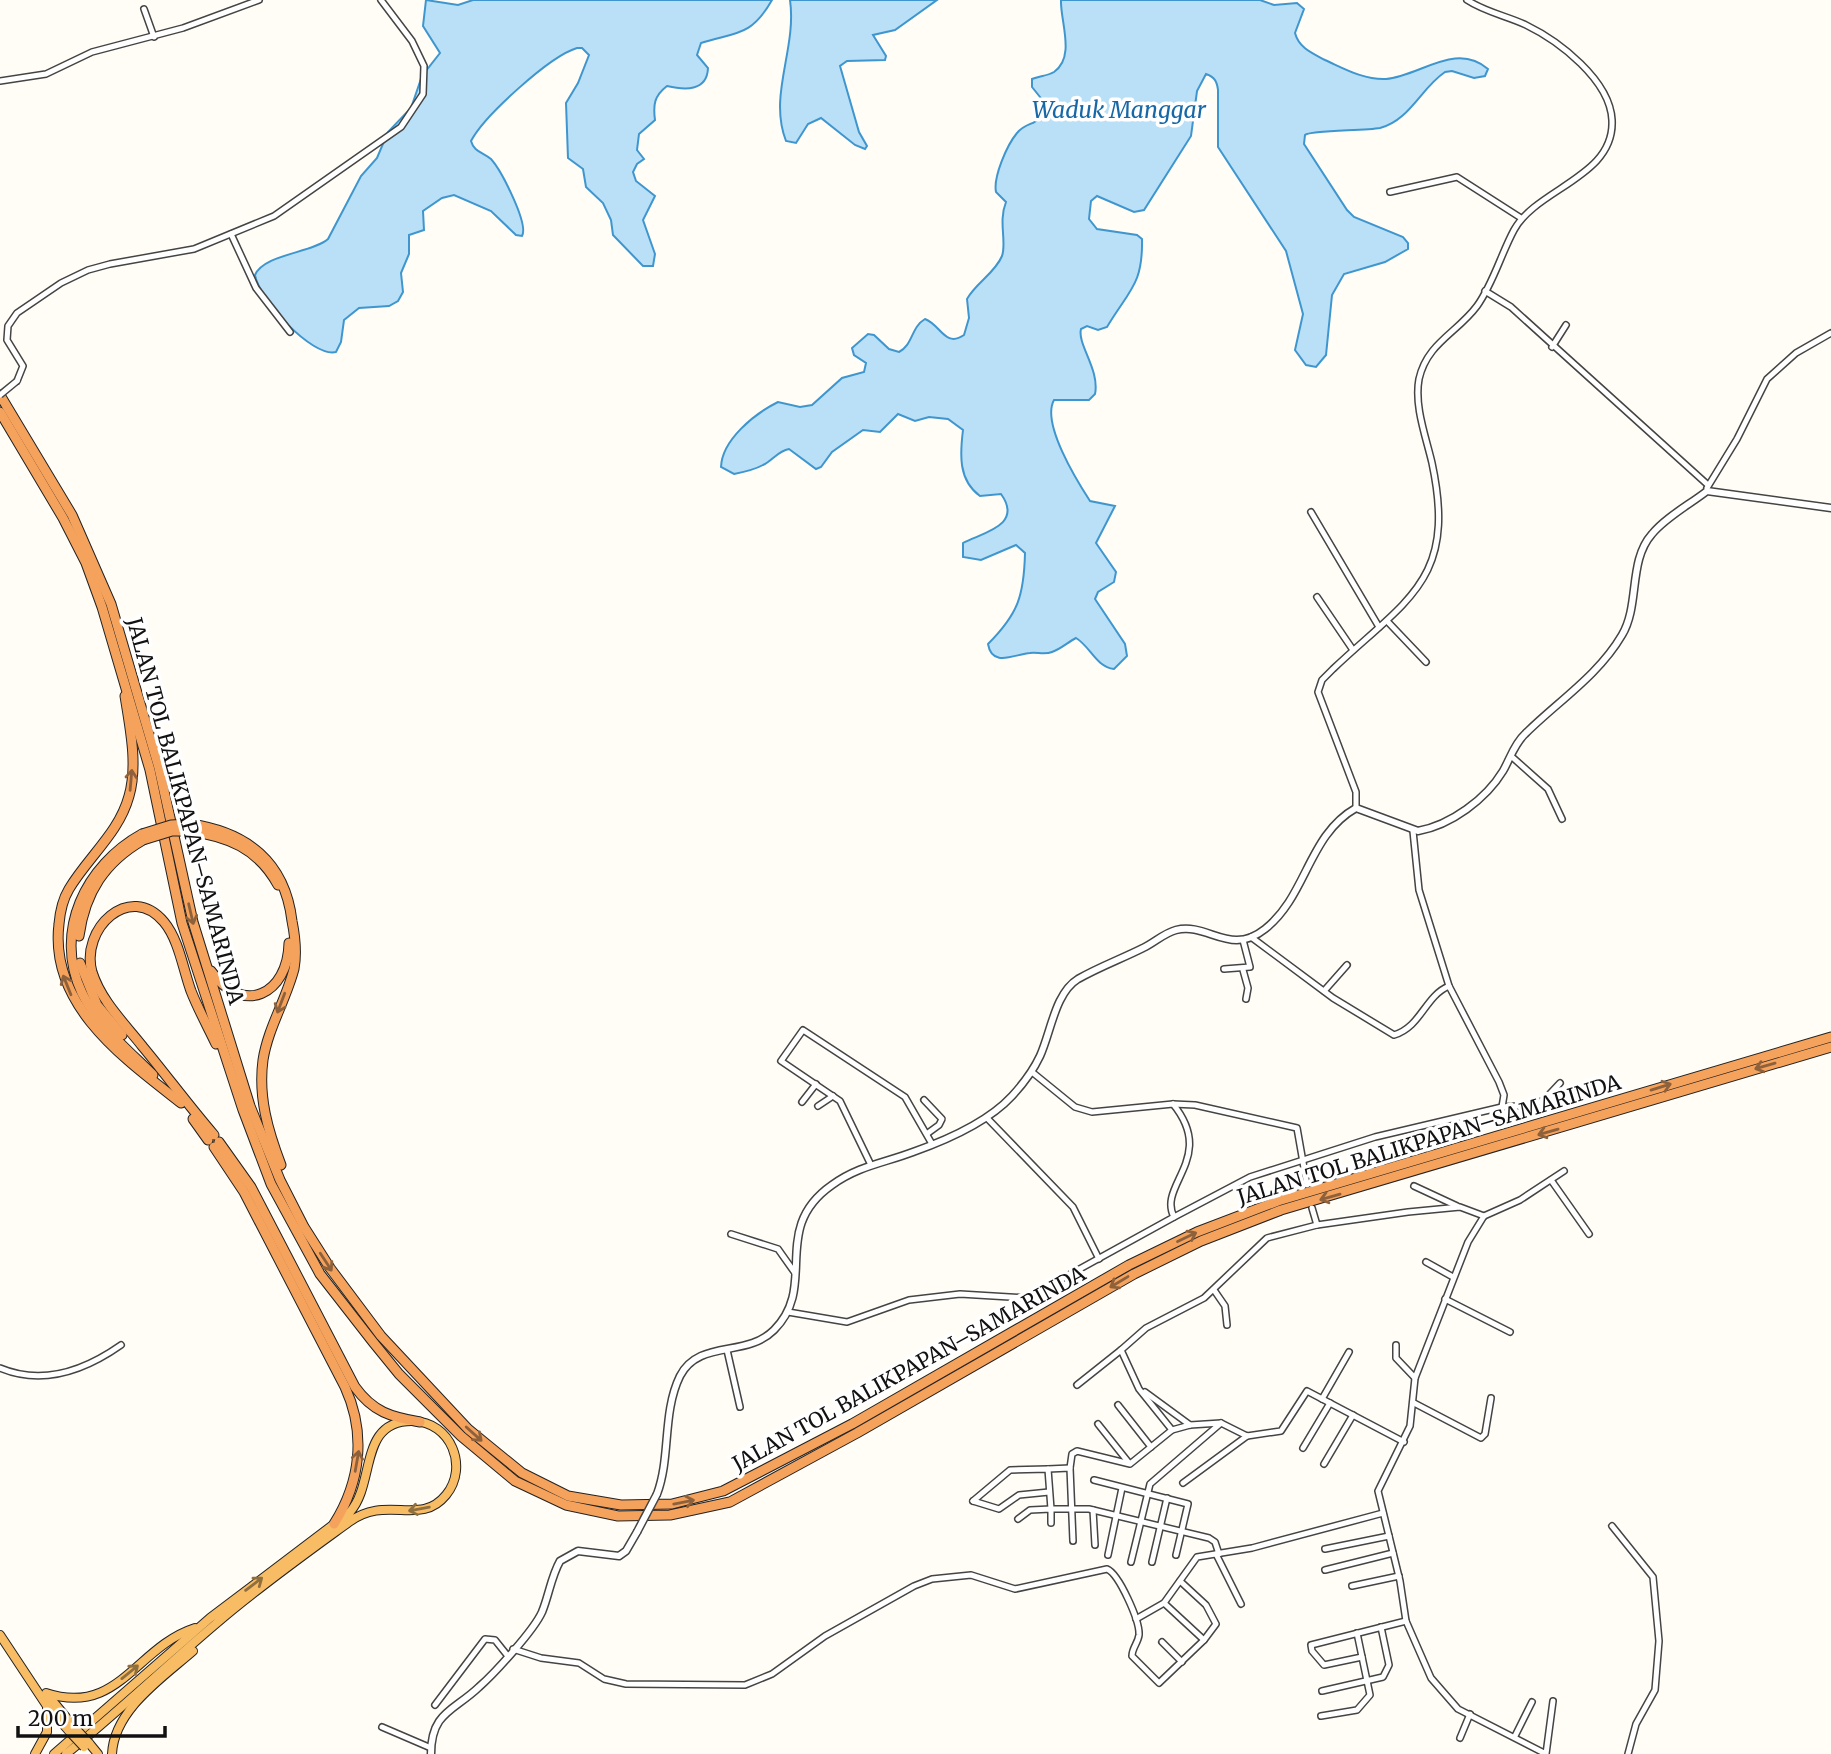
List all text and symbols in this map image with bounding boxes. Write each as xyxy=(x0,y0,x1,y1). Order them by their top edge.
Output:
water label: Waduk Manggar xyxy=(1032,95,1207,124)
street label: JALAN TOL BALIKPAPAN–SAMARINDA xyxy=(120,613,250,1007)
one-way arrow xyxy=(125,769,138,791)
one-way arrow xyxy=(185,902,199,925)
one-way arrow xyxy=(60,974,73,996)
one-way arrow xyxy=(274,991,287,1013)
one-way arrow xyxy=(1755,1060,1777,1073)
street label: JALAN TOL BALIKPAPAN–SAMARINDA xyxy=(1233,1068,1624,1211)
one-way arrow xyxy=(1649,1080,1671,1092)
one-way arrow xyxy=(1537,1126,1559,1139)
one-way arrow xyxy=(1319,1191,1341,1204)
one-way arrow xyxy=(1176,1229,1197,1243)
one-way arrow xyxy=(319,1251,333,1271)
street label: JALAN TOL BALIKPAPAN–SAMARINDA xyxy=(727,1260,1090,1478)
one-way arrow xyxy=(1110,1275,1130,1289)
one-way arrow xyxy=(465,1425,482,1442)
one-way arrow xyxy=(351,1450,364,1472)
one-way arrow xyxy=(672,1495,695,1508)
one-way arrow xyxy=(408,1503,431,1516)
one-way arrow xyxy=(244,1577,263,1591)
one-way arrow xyxy=(120,1664,138,1680)
scale bar xyxy=(18,1694,164,1738)
text: 200 m xyxy=(28,1705,93,1732)

